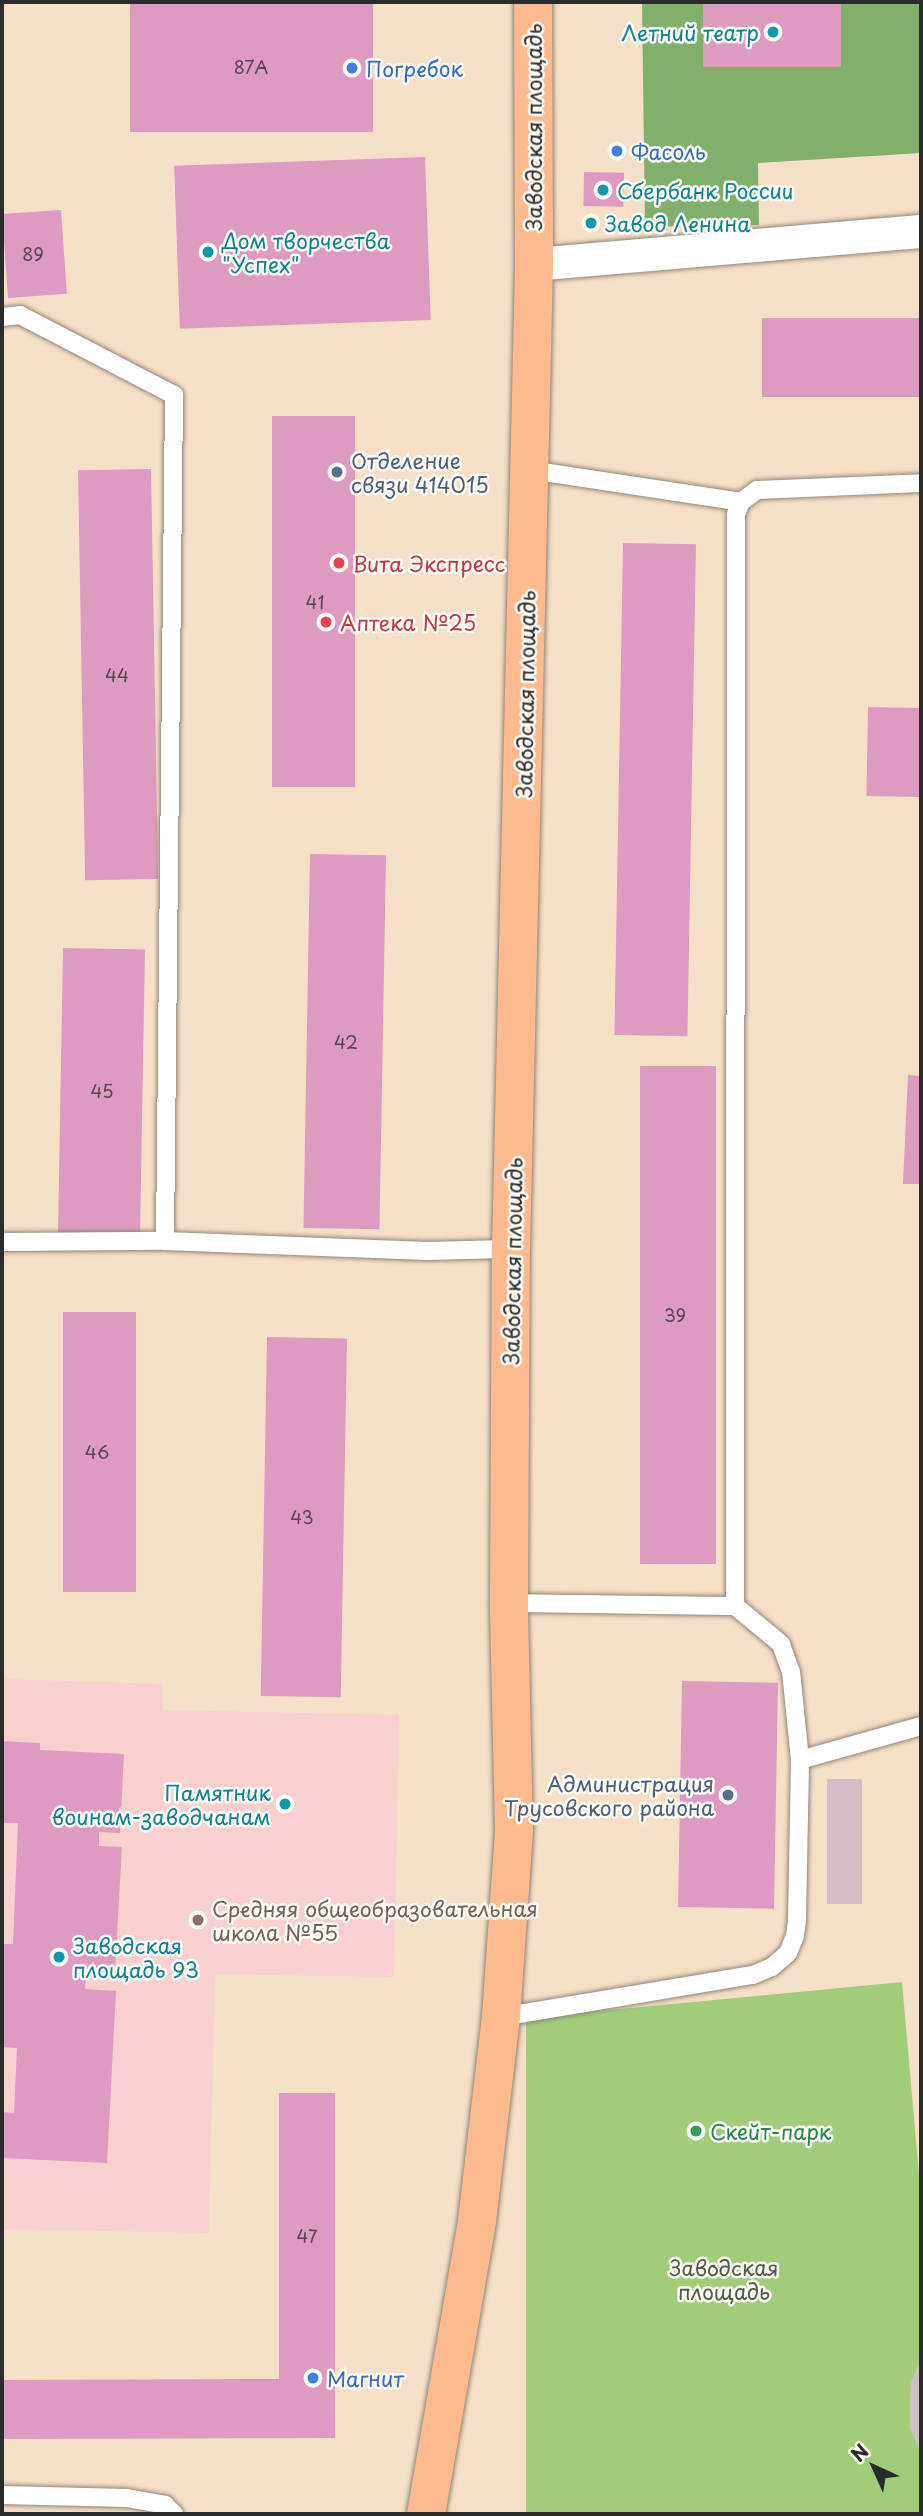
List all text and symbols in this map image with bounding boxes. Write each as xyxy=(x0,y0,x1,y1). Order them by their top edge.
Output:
place label: Летний театр xyxy=(621,19,759,45)
street label: Заводская площадь xyxy=(520,23,546,231)
marker: Летний театр xyxy=(765,24,781,40)
place label: Погребок xyxy=(366,55,463,81)
house number: 87А xyxy=(234,56,268,78)
marker: Погребок xyxy=(344,60,360,76)
place label: Фасоль xyxy=(631,138,706,164)
marker: Фасоль xyxy=(609,143,625,159)
place label: Сбербанк России xyxy=(617,177,795,203)
marker: Сбербанк России xyxy=(595,182,611,198)
place label: Завод Ленина xyxy=(605,210,750,236)
marker: Завод Ленина xyxy=(583,215,599,231)
place label: Дом творчества "Успех" xyxy=(222,227,391,277)
house number: 89 xyxy=(22,243,44,265)
marker: Дом творчества "Успех" xyxy=(200,244,216,260)
place label: Отделение связи 414015 xyxy=(351,447,490,497)
marker: Отделение связи 414015 xyxy=(329,464,345,480)
place label: Вита Экспресс xyxy=(353,550,505,576)
marker: Вита Экспресс xyxy=(331,555,347,571)
street label: Заводская площадь xyxy=(511,590,539,798)
house number: 41 xyxy=(306,591,324,613)
place label: Аптека №25 xyxy=(340,609,476,635)
marker: Аптека №25 xyxy=(318,614,334,630)
house number: 44 xyxy=(105,664,129,686)
house number: 42 xyxy=(334,1031,358,1053)
house number: 45 xyxy=(91,1080,113,1102)
street label: Заводская площадь xyxy=(498,1157,526,1365)
house number: 39 xyxy=(664,1304,686,1326)
house number: 46 xyxy=(85,1441,109,1463)
house number: 43 xyxy=(290,1506,314,1528)
place label: Администрация Трусовского района xyxy=(504,1770,714,1820)
place label: Памятник воинам-заводчанам xyxy=(52,1779,271,1829)
marker: Администрация Трусовского района xyxy=(720,1787,736,1803)
marker: Памятник воинам-заводчанам xyxy=(277,1796,293,1812)
place label: Средняя общеобразовательная школа №55 xyxy=(212,1895,538,1945)
marker: Средняя общеобразовательная школа №55 xyxy=(190,1912,206,1928)
place label: Заводская площадь 93 xyxy=(73,1932,197,1982)
marker: Заводская площадь 93 xyxy=(51,1949,67,1965)
place label: Скейт-парк xyxy=(710,2118,831,2144)
marker: Скейт-парк xyxy=(688,2123,704,2139)
house number: 47 xyxy=(296,2225,318,2247)
park label: Заводская площадь xyxy=(669,2254,779,2304)
place label: Магнит xyxy=(327,2365,404,2391)
marker: Магнит xyxy=(305,2370,321,2386)
north arrow xyxy=(839,2432,909,2502)
text: N xyxy=(844,2437,874,2467)

